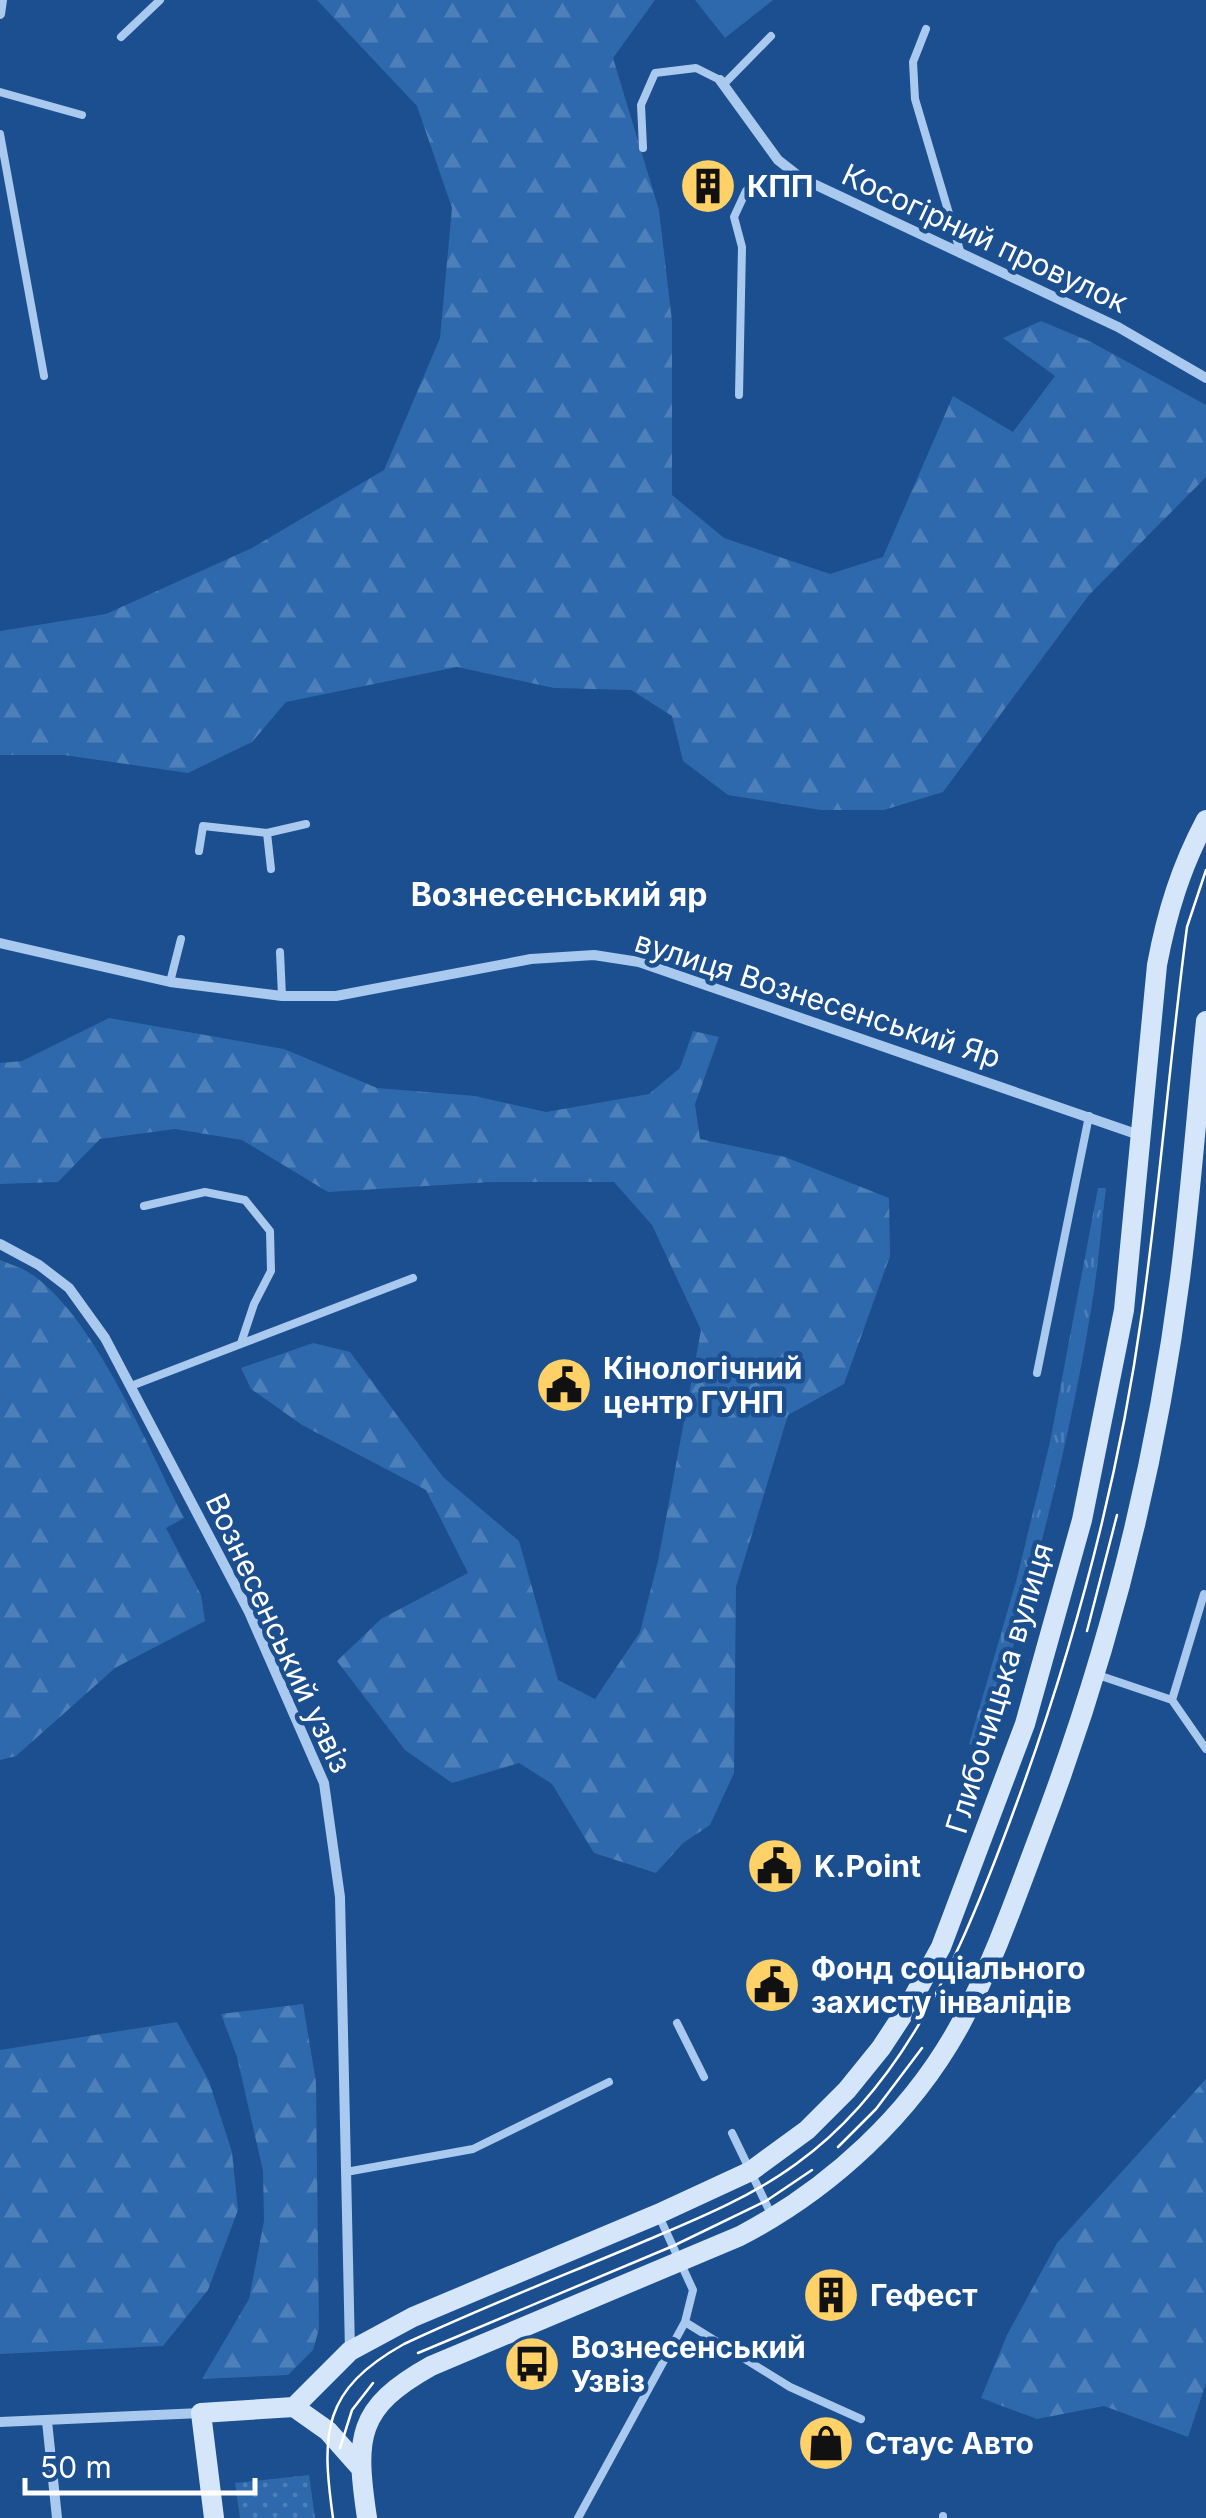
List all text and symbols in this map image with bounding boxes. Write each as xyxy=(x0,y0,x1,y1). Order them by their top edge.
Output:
building icon: КПП xyxy=(678,156,738,216)
street label: Косогірний провулок xyxy=(837,156,1133,320)
place label: КПП xyxy=(747,168,813,204)
district label: Вознесенський яр xyxy=(411,875,707,914)
street label: вулиця Вознесенський Яр xyxy=(631,923,1005,1075)
place label: Кінологічний центр ГУНП xyxy=(603,1350,803,1420)
public building icon: Кінологічний центр ГУНП xyxy=(534,1355,594,1415)
street label: Вознесенський узвіз xyxy=(198,1488,360,1778)
street label: Глибочицька вулиця xyxy=(938,1538,1060,1838)
public building icon: K.Point xyxy=(745,1836,805,1896)
place label: K.Point xyxy=(814,1848,921,1884)
place label: Фонд соціального захисту інвалідів xyxy=(811,1950,1086,2020)
public building icon: Фонд соціального захисту інвалідів xyxy=(742,1955,802,2015)
building icon: Гефест xyxy=(801,2265,861,2325)
place label: Гефест xyxy=(870,2277,977,2313)
place label: Вознесенський Узвіз xyxy=(571,2329,806,2399)
bus stop icon: Вознесенський Узвіз xyxy=(502,2334,562,2394)
shop icon: Стаус Авто xyxy=(796,2413,856,2473)
place label: Стаус Авто xyxy=(865,2425,1034,2461)
scale bar xyxy=(25,2433,255,2495)
text: 50 m xyxy=(40,2449,112,2485)

